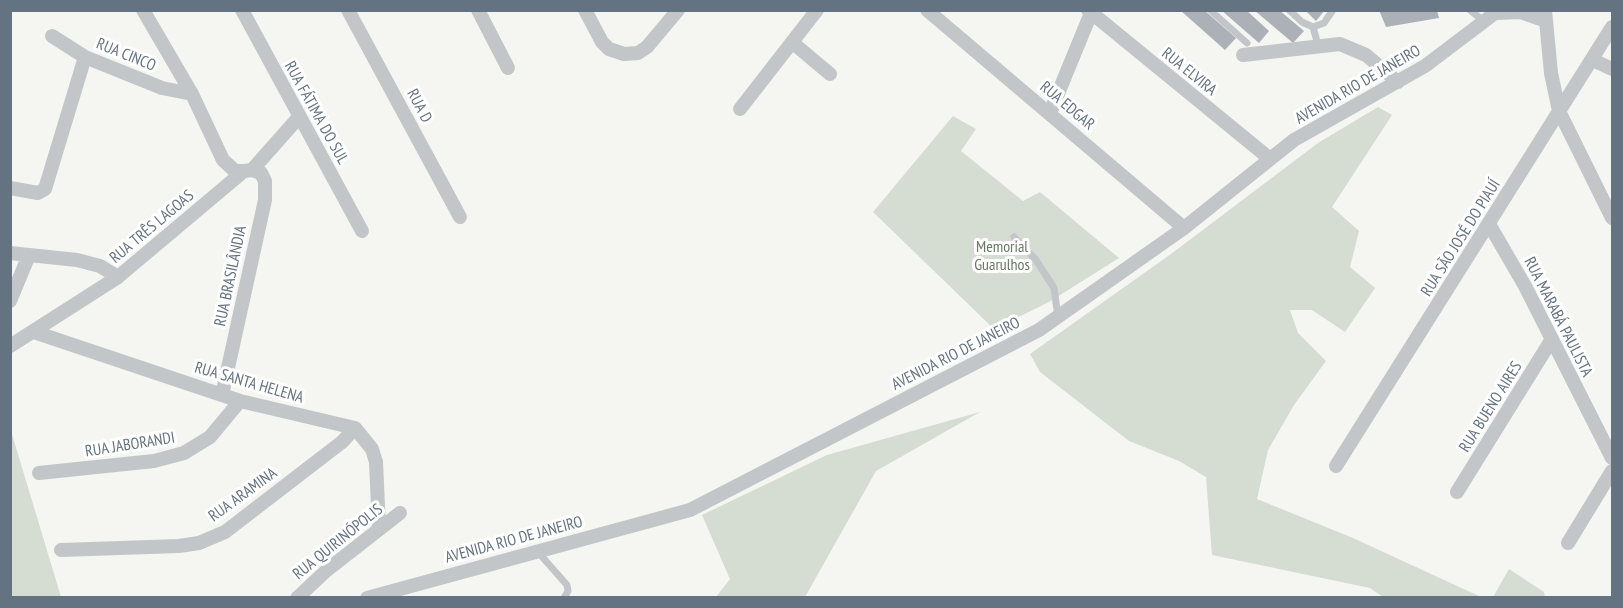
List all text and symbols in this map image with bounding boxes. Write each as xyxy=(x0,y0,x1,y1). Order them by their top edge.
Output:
street label: RUA CINCO xyxy=(93,34,159,76)
street label: AVENIDA RIO DE JANEIRO xyxy=(1292,41,1424,129)
street label: RUA ELVIRA xyxy=(1158,44,1220,100)
street label: RUA FÁTIMA DO SUL xyxy=(280,58,352,168)
street label: RUA EDGAR xyxy=(1036,78,1098,134)
street label: RUA D xyxy=(402,86,436,126)
street label: RUA SÃO JOSÉ DO PIAUÍ xyxy=(1417,176,1505,300)
street label: RUA TRÊS LAGOAS xyxy=(106,186,198,268)
street label: RUA BRASILÂNDIA xyxy=(211,224,251,328)
park label: Memorial Guarulhos xyxy=(974,237,1030,275)
street label: RUA MARABÁ PAULISTA xyxy=(1520,254,1596,380)
street label: AVENIDA RIO DE JANEIRO xyxy=(889,313,1023,395)
street label: RUA SANTA HELENA xyxy=(192,358,306,408)
street label: RUA BUENO AIRES xyxy=(1456,358,1526,456)
street label: RUA JABORANDI xyxy=(84,428,176,462)
street label: RUA ARAMINA xyxy=(205,464,281,526)
street label: RUA QUIRINÓPOLIS xyxy=(289,500,387,584)
street label: AVENIDA RIO DE JANEIRO xyxy=(443,512,585,568)

